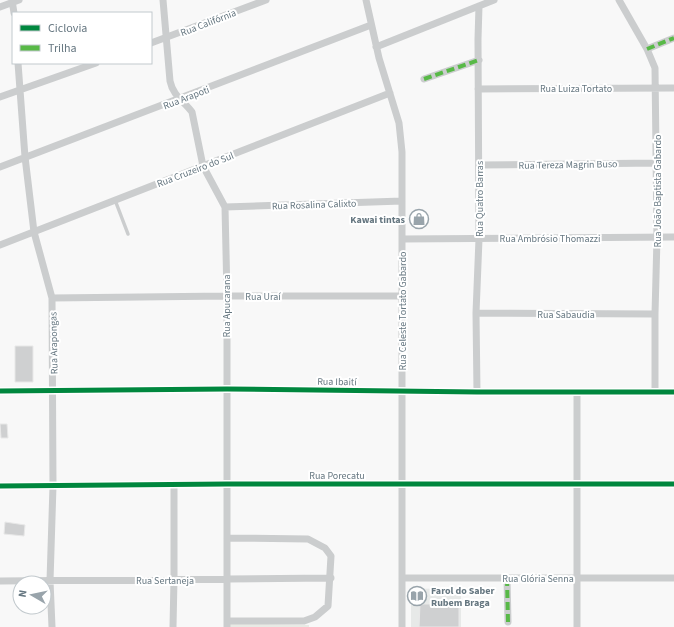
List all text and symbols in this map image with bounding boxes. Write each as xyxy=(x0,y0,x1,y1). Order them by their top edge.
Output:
street label: Rua Califórnia xyxy=(178,6,238,40)
legend xyxy=(12,12,152,64)
text: Ciclovia xyxy=(48,20,87,37)
text: Trilha xyxy=(48,40,77,57)
street label: Rua Luiza Tortato xyxy=(540,82,612,96)
street label: Rua Arapoti xyxy=(161,83,212,113)
street label: Rua João Baptista Gabardo xyxy=(651,134,665,248)
street label: Rua Cruzeiro do Sul xyxy=(155,149,236,191)
street label: Rua Tereza Magrin Buso xyxy=(518,157,618,173)
street label: Rua Quatro Barras xyxy=(473,161,487,237)
street label: Rua Rosalina Calixto xyxy=(272,197,357,213)
shop icon: Kawai tintas xyxy=(408,208,430,230)
place label: Kawai tintas xyxy=(350,213,406,227)
street label: Rua Ambrósio Thomazzi xyxy=(500,232,600,246)
street label: Rua Celeste Tortato Gabardo xyxy=(396,252,410,370)
street label: Rua Apucarana xyxy=(220,275,234,337)
street label: Rua Uraí xyxy=(245,290,281,304)
street label: Rua Sabaudia xyxy=(537,308,595,322)
street label: Rua Arapongas xyxy=(46,312,62,374)
street label: Rua Ibaití xyxy=(317,375,357,389)
street label: Rua Porecatu xyxy=(309,469,365,483)
street label: Rua Glória Senna xyxy=(502,572,574,586)
street label: Rua Sertaneja xyxy=(136,574,194,588)
north arrow xyxy=(12,575,52,615)
place label: Farol do Saber Rubem Braga xyxy=(431,584,494,610)
library icon: Farol do Saber Rubem Braga xyxy=(406,585,428,607)
text: N xyxy=(15,589,31,598)

